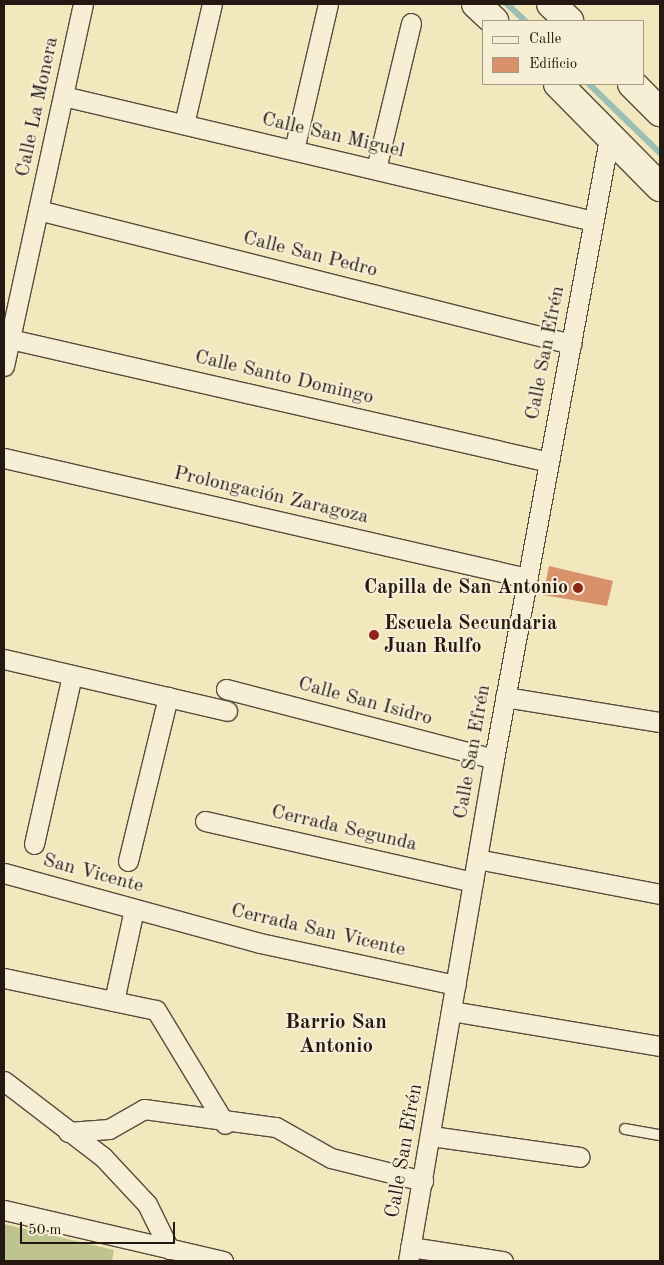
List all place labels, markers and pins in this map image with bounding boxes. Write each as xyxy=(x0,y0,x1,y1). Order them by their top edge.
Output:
place label: Capilla de San Antonio xyxy=(364,576,568,600)
marker: Capilla de San Antonio xyxy=(572,582,584,594)
place label: Escuela Secundaria Juan Rulfo xyxy=(384,612,557,659)
marker: Escuela Secundaria Juan Rulfo xyxy=(368,629,380,641)

